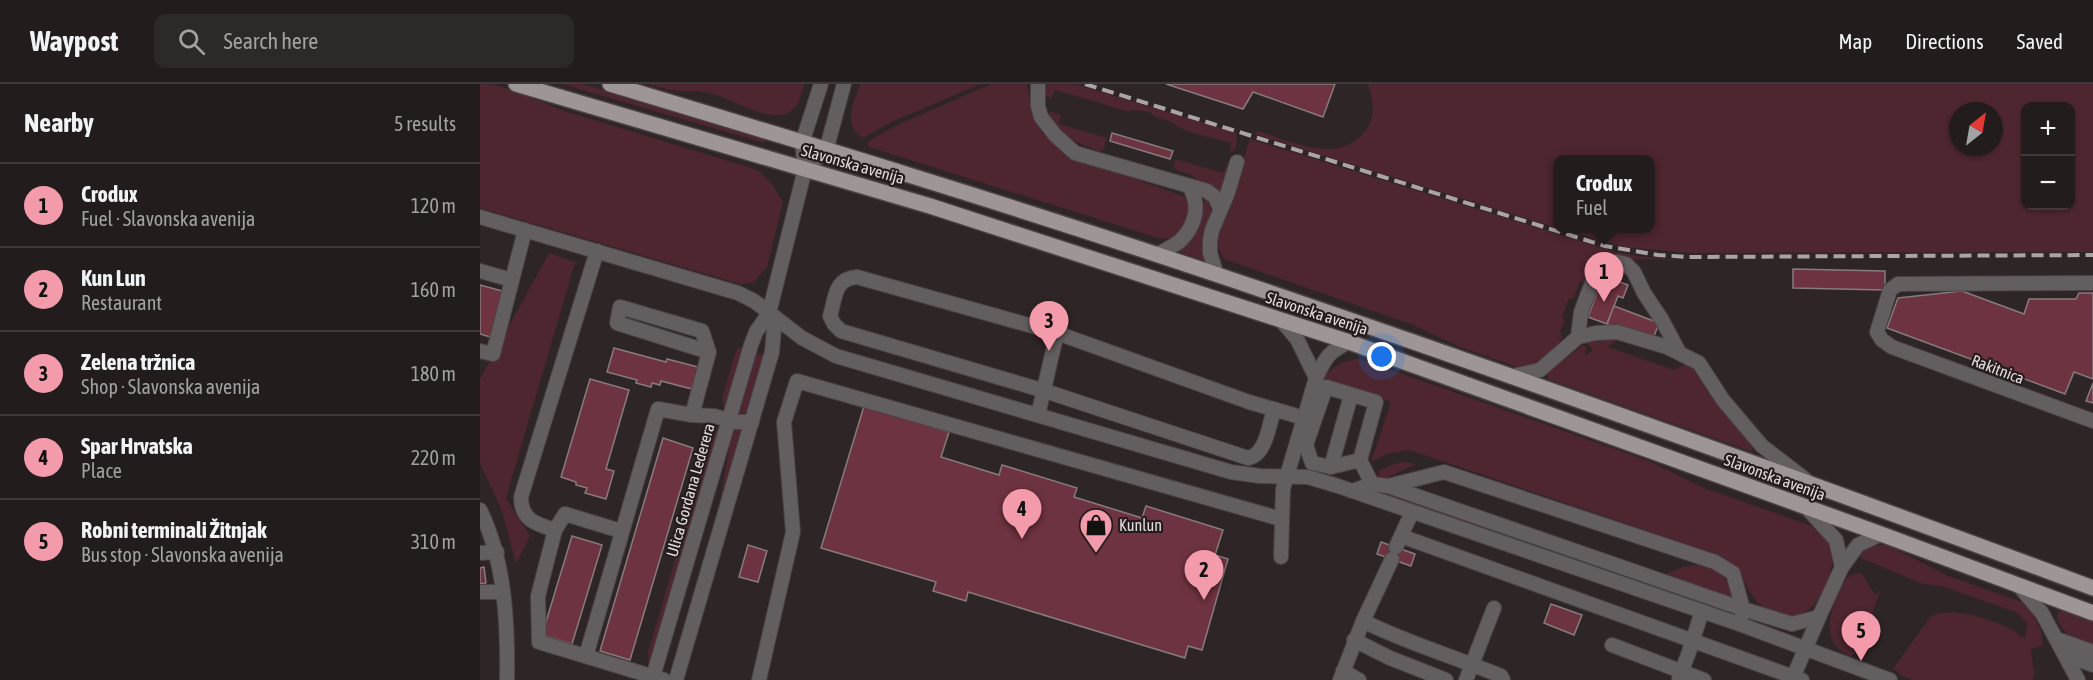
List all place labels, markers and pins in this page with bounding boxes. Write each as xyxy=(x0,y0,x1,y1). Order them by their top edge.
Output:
pin: 1 xyxy=(1584,252,1624,302)
pin: 3 xyxy=(1030,302,1068,351)
pin: 4 xyxy=(1002,490,1042,539)
shop icon: Kunlun xyxy=(1078,507,1114,554)
place label: Kunlun xyxy=(1119,516,1162,534)
pin: 2 xyxy=(1184,550,1224,600)
pin: 5 xyxy=(1842,612,1880,661)

